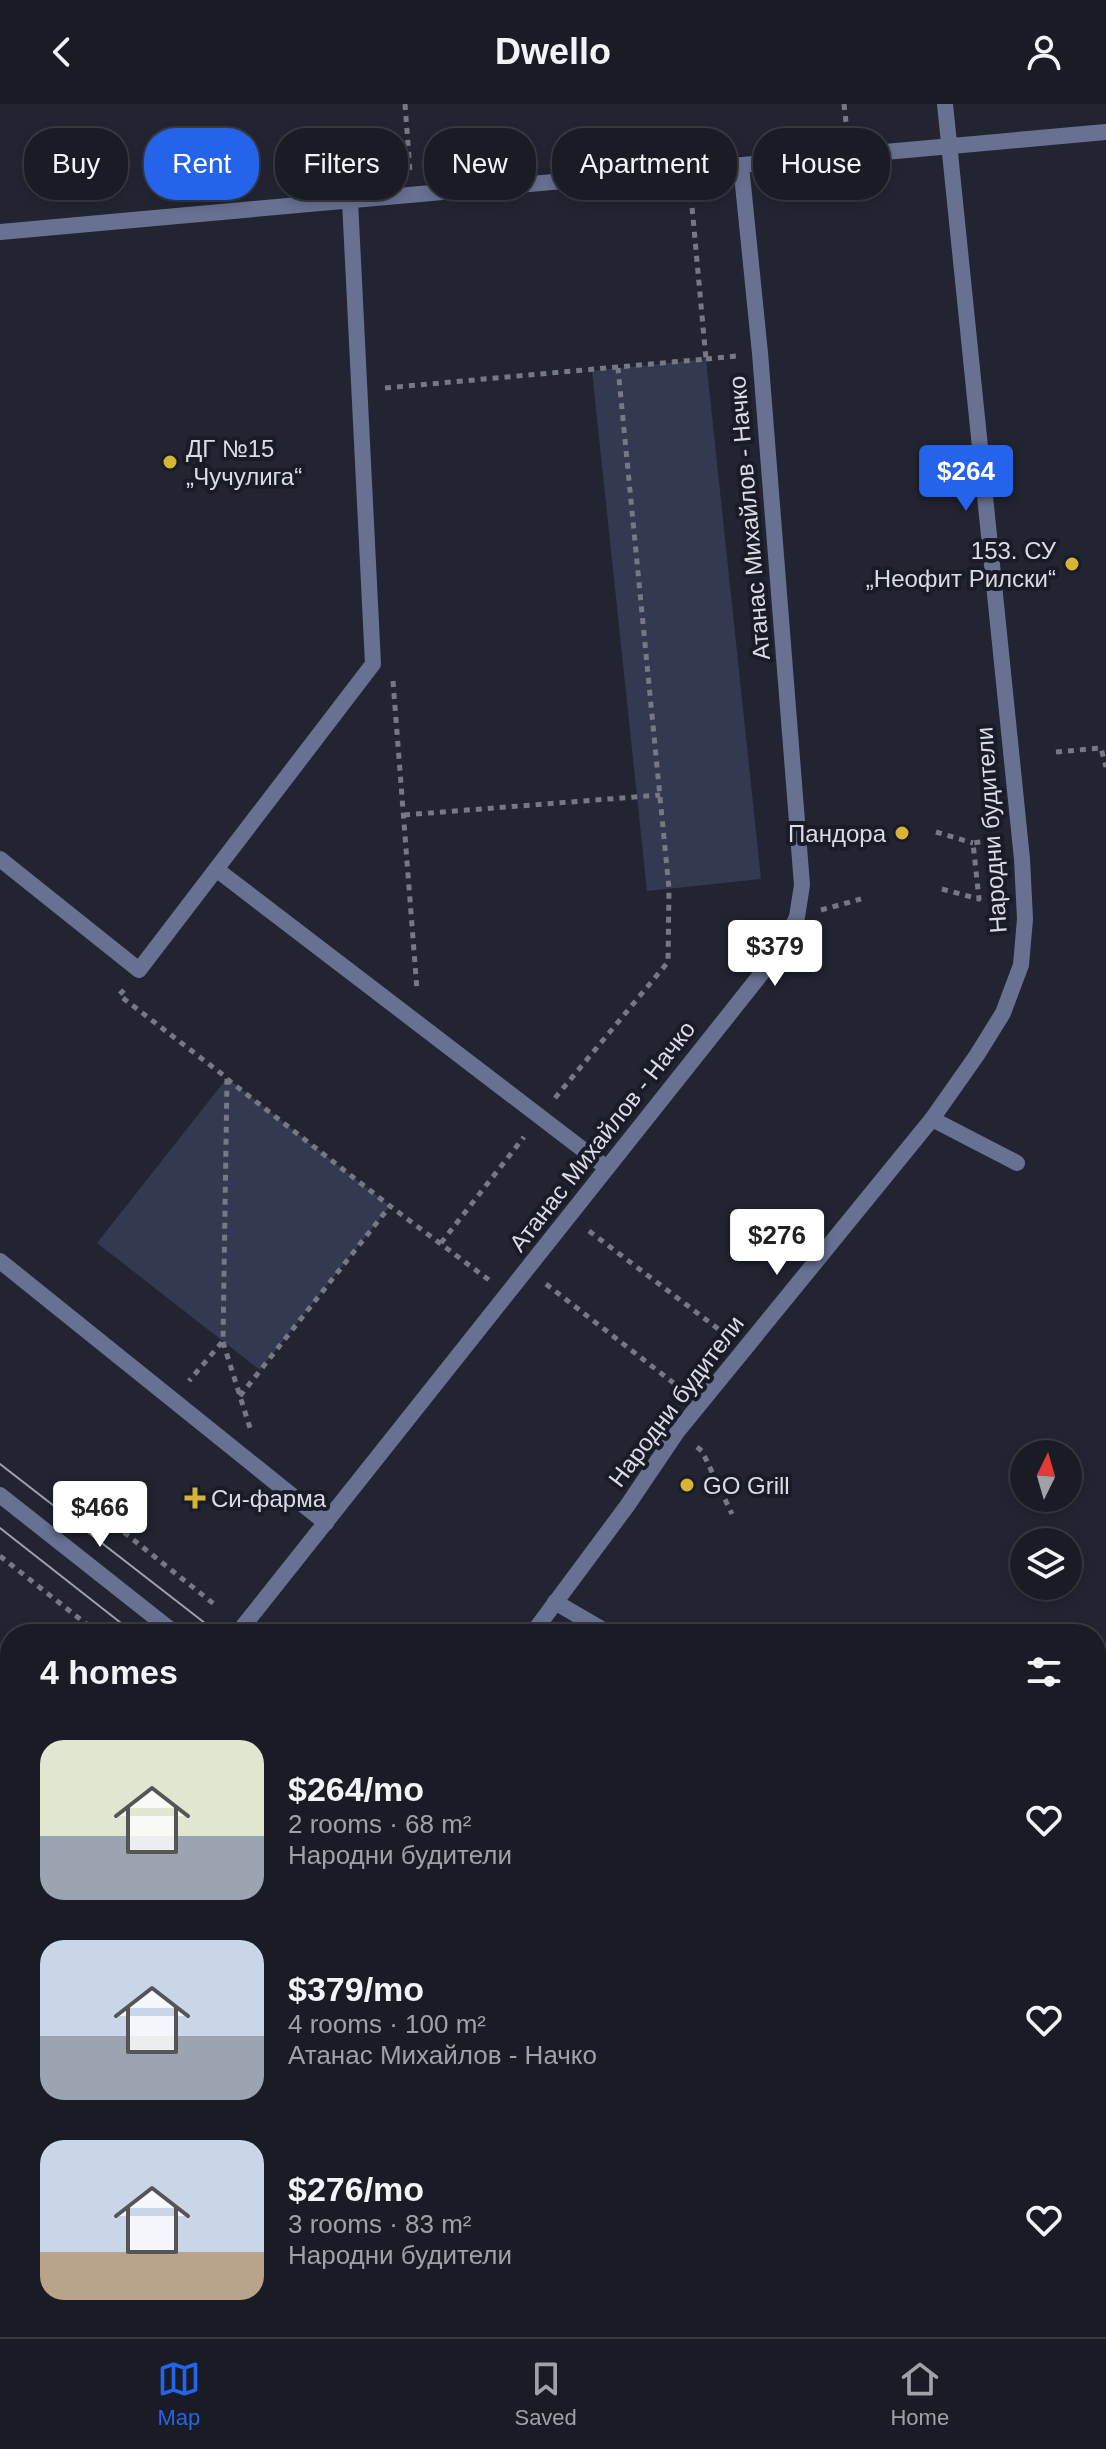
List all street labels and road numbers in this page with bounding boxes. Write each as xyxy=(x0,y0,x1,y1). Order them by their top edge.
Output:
street label: Атанас Михайлов - Начко xyxy=(723,375,775,661)
street label: Народни будители xyxy=(970,726,1012,934)
street label: Атанас Михайлов - Начко xyxy=(504,1015,700,1257)
street label: Народни будители xyxy=(603,1310,749,1492)

